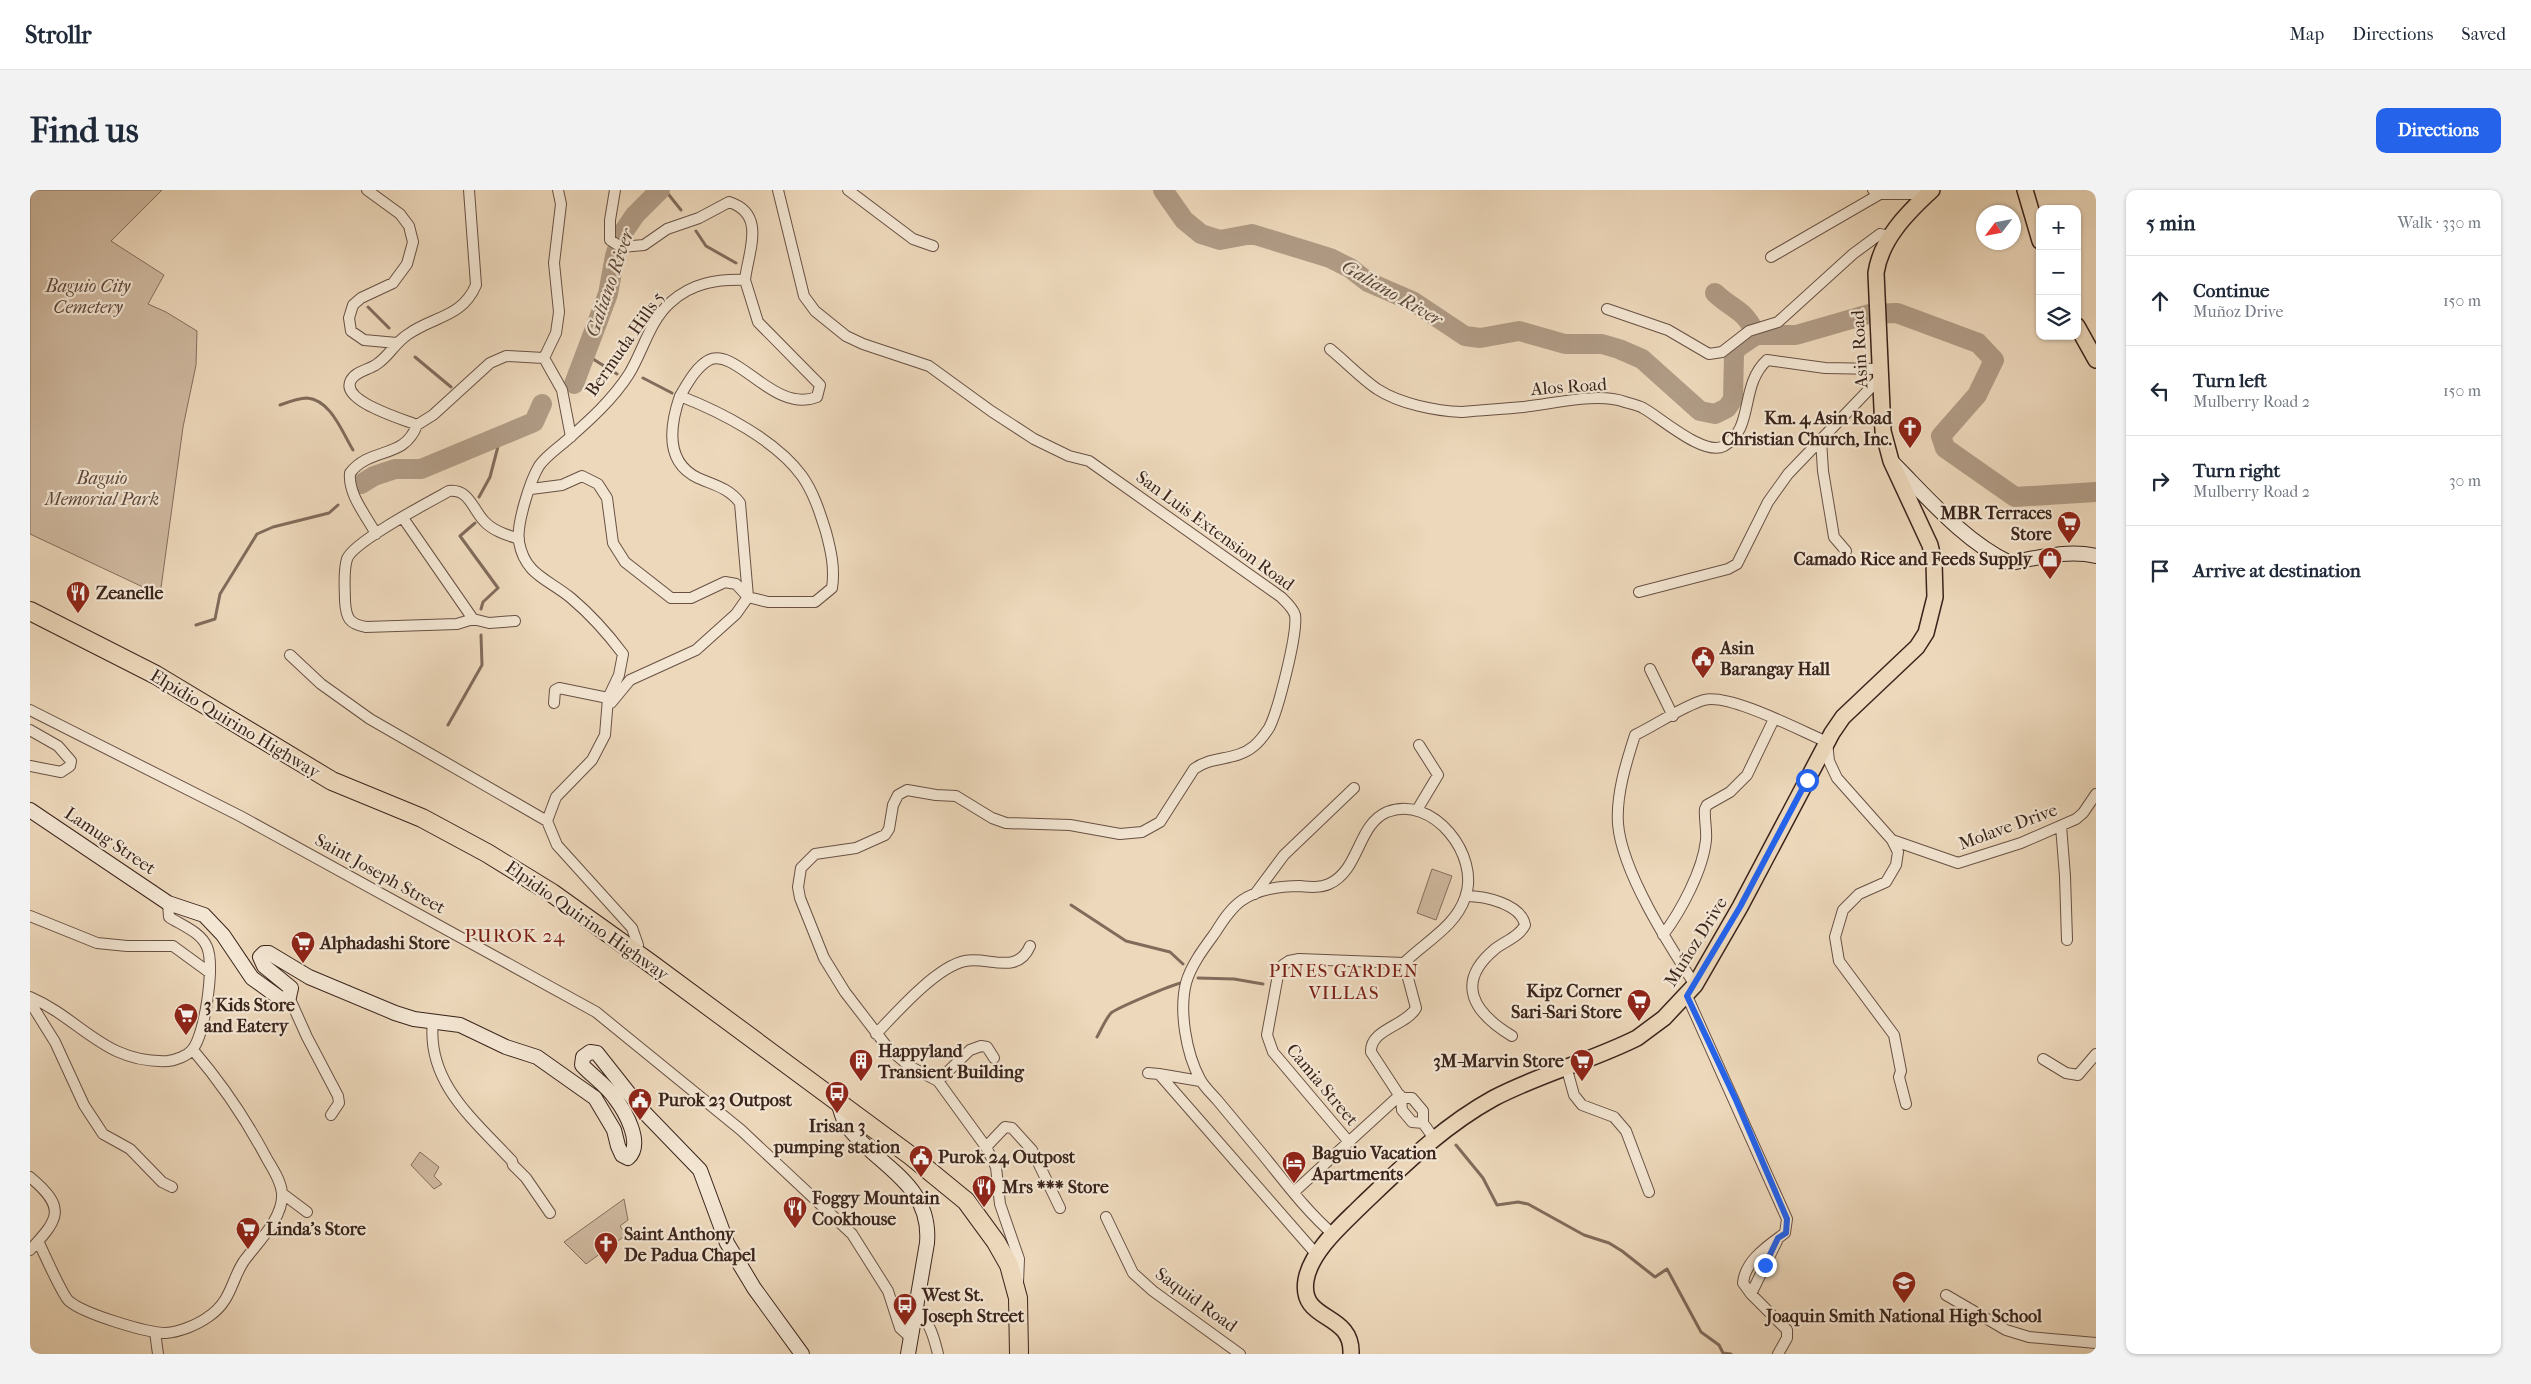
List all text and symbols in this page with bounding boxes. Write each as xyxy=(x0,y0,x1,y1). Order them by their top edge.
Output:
text: Strollr xyxy=(25,21,92,49)
text: Map xyxy=(2290,24,2324,45)
text: Directions xyxy=(2352,24,2433,45)
text: Saved xyxy=(2461,24,2506,45)
button: Directions xyxy=(2376,108,2501,153)
text: Find us xyxy=(30,110,139,151)
north arrow xyxy=(1976,205,2021,250)
map controls xyxy=(2036,205,2081,340)
button: + xyxy=(2036,205,2081,250)
text: 5 min xyxy=(2146,211,2195,235)
text: Walk · 330 m xyxy=(2398,213,2481,232)
water label: Galiano River xyxy=(581,225,639,340)
button: − xyxy=(2036,250,2081,295)
water label: Galiano River xyxy=(1338,255,1447,331)
park label: Baguio City Cemetery xyxy=(44,276,131,318)
text: Continue xyxy=(2193,280,2269,302)
street label: Bermuda Hills 5 xyxy=(581,287,669,400)
icon: ahead xyxy=(2146,287,2174,315)
text: 150 m xyxy=(2443,291,2481,310)
button: layers xyxy=(2036,295,2081,340)
text: Muñoz Drive xyxy=(2193,302,2283,321)
street label: Asin Road xyxy=(1847,309,1873,390)
text: Turn left xyxy=(2193,370,2267,392)
street label: Alos Road xyxy=(1529,374,1608,400)
icon: left xyxy=(2146,377,2174,405)
text: 150 m xyxy=(2443,381,2481,400)
text: Mulberry Road 2 xyxy=(2193,392,2310,411)
place label: Km. 4 Asin Road Christian Church, Inc. xyxy=(1722,408,1893,450)
church icon: Km. 4 Asin Road Christian Church, Inc. xyxy=(1897,415,1923,449)
text: Turn right xyxy=(2193,460,2280,482)
street label: San Luis Extension Road xyxy=(1132,467,1298,595)
icon: right xyxy=(2146,467,2174,495)
park label: Baguio Memorial Park xyxy=(43,468,159,510)
text: 30 m xyxy=(2449,471,2481,490)
text: Mulberry Road 2 xyxy=(2193,482,2310,501)
place label: MBR Terraces Store xyxy=(1939,503,2052,545)
supermarket icon: MBR Terraces Store xyxy=(2056,510,2082,544)
shop icon: Camado Rice and Feeds Supply xyxy=(2037,546,2063,580)
place label: Camado Rice and Feeds Supply xyxy=(1794,549,2033,570)
icon: arrive xyxy=(2146,557,2174,585)
text: Arrive at destination xyxy=(2193,560,2361,582)
restaurant icon: Zeanelle xyxy=(65,580,91,614)
place label: Zeanelle xyxy=(96,583,163,604)
place label: Asin Barangay Hall xyxy=(1719,638,1831,680)
public building icon: Asin Barangay Hall xyxy=(1690,645,1716,679)
street label: Elpidio Quirino Highway xyxy=(146,665,325,784)
route start xyxy=(1796,769,1819,792)
street label: Molave Drive xyxy=(1956,799,2060,855)
street label: Lamug Street xyxy=(61,803,160,879)
street label: Saint Joseph Street xyxy=(311,830,449,919)
street label: Elpidio Quirino Highway xyxy=(501,857,674,986)
street label: Muñoz Drive xyxy=(1660,893,1732,991)
district label: PUROK 24 xyxy=(464,925,566,947)
supermarket icon: Alphadashi Store xyxy=(290,930,316,964)
place label: Alphadashi Store xyxy=(319,933,450,954)
district label: PINES GARDEN VILLAS xyxy=(1269,960,1419,1004)
place label: Kipz Corner Sari-Sari Store xyxy=(1511,981,1622,1023)
supermarket icon: Kipz Corner Sari-Sari Store xyxy=(1626,988,1652,1022)
place label: 3 Kids Store and Eatery xyxy=(204,995,295,1037)
supermarket icon: 3 Kids Store and Eatery xyxy=(173,1002,199,1036)
street label: Camia Street xyxy=(1282,1040,1363,1131)
place label: Happyland Transient Building xyxy=(877,1041,1025,1083)
building icon: Happyland Transient Building xyxy=(848,1048,874,1082)
supermarket icon: 3M-Marvin Store xyxy=(1569,1048,1595,1082)
place label: 3M-Marvin Store xyxy=(1433,1051,1564,1072)
bus stop icon: Irisan 3 pumping station xyxy=(824,1080,850,1114)
public building icon: Purok 23 Outpost xyxy=(627,1087,653,1121)
place label: Purok 23 Outpost xyxy=(658,1090,793,1111)
place label: Irisan 3 pumping station xyxy=(773,1116,901,1158)
place label: Baguio Vacation Apartments xyxy=(1311,1143,1437,1185)
public building icon: Purok 24 Outpost xyxy=(908,1144,934,1178)
place label: Purok 24 Outpost xyxy=(938,1147,1076,1168)
hotel icon: Baguio Vacation Apartments xyxy=(1281,1150,1307,1184)
restaurant icon: Mrs *** Store xyxy=(971,1174,997,1208)
place label: Mrs *** Store xyxy=(1001,1177,1109,1198)
place label: Foggy Mountain Cookhouse xyxy=(811,1188,940,1230)
restaurant icon: Foggy Mountain Cookhouse xyxy=(782,1195,808,1229)
supermarket icon: Linda's Store xyxy=(235,1216,261,1250)
place label: Linda's Store xyxy=(266,1219,366,1240)
place label: Saint Anthony De Padua Chapel xyxy=(624,1224,757,1266)
church icon: Saint Anthony De Padua Chapel xyxy=(593,1231,619,1265)
route end xyxy=(1754,1254,1777,1277)
street label: Saquid Road xyxy=(1151,1263,1241,1337)
school or university icon: Joaquin Smith National High School xyxy=(1891,1270,1917,1304)
place label: West St. Joseph Street xyxy=(920,1285,1025,1327)
bus stop icon: West St. Joseph Street xyxy=(892,1292,918,1326)
place label: Joaquin Smith National High School xyxy=(1764,1306,2043,1327)

